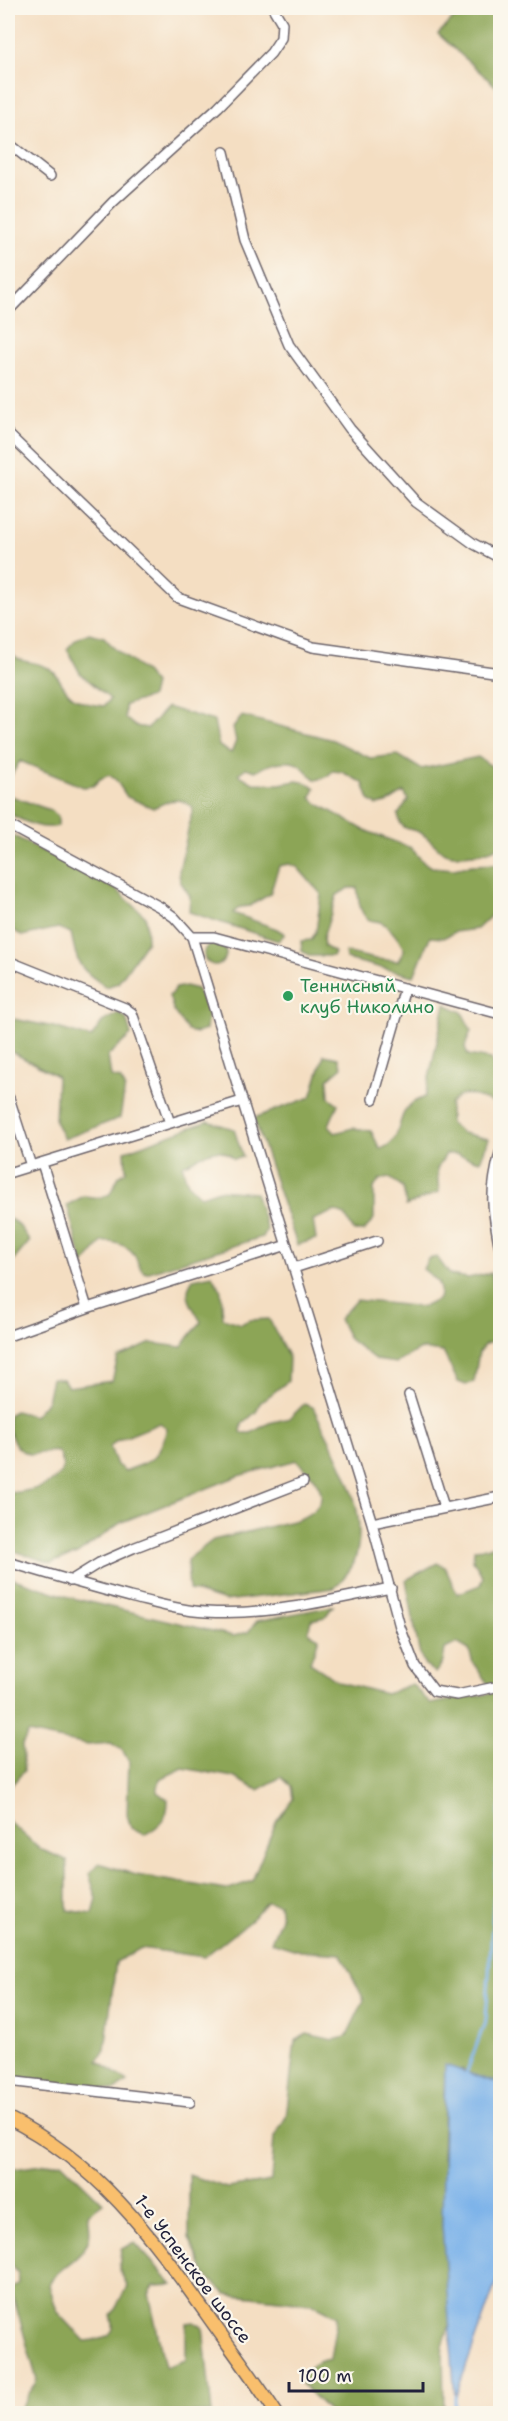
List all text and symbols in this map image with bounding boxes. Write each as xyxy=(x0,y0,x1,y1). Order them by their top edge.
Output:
place label: Теннисный клуб Николино xyxy=(300,974,434,1019)
marker: Теннисный клуб Николино xyxy=(281,989,295,1003)
street label: 1-е Успенское шоссе xyxy=(129,2190,257,2348)
scale bar xyxy=(289,2355,422,2393)
text: 100 m xyxy=(298,2364,352,2388)

